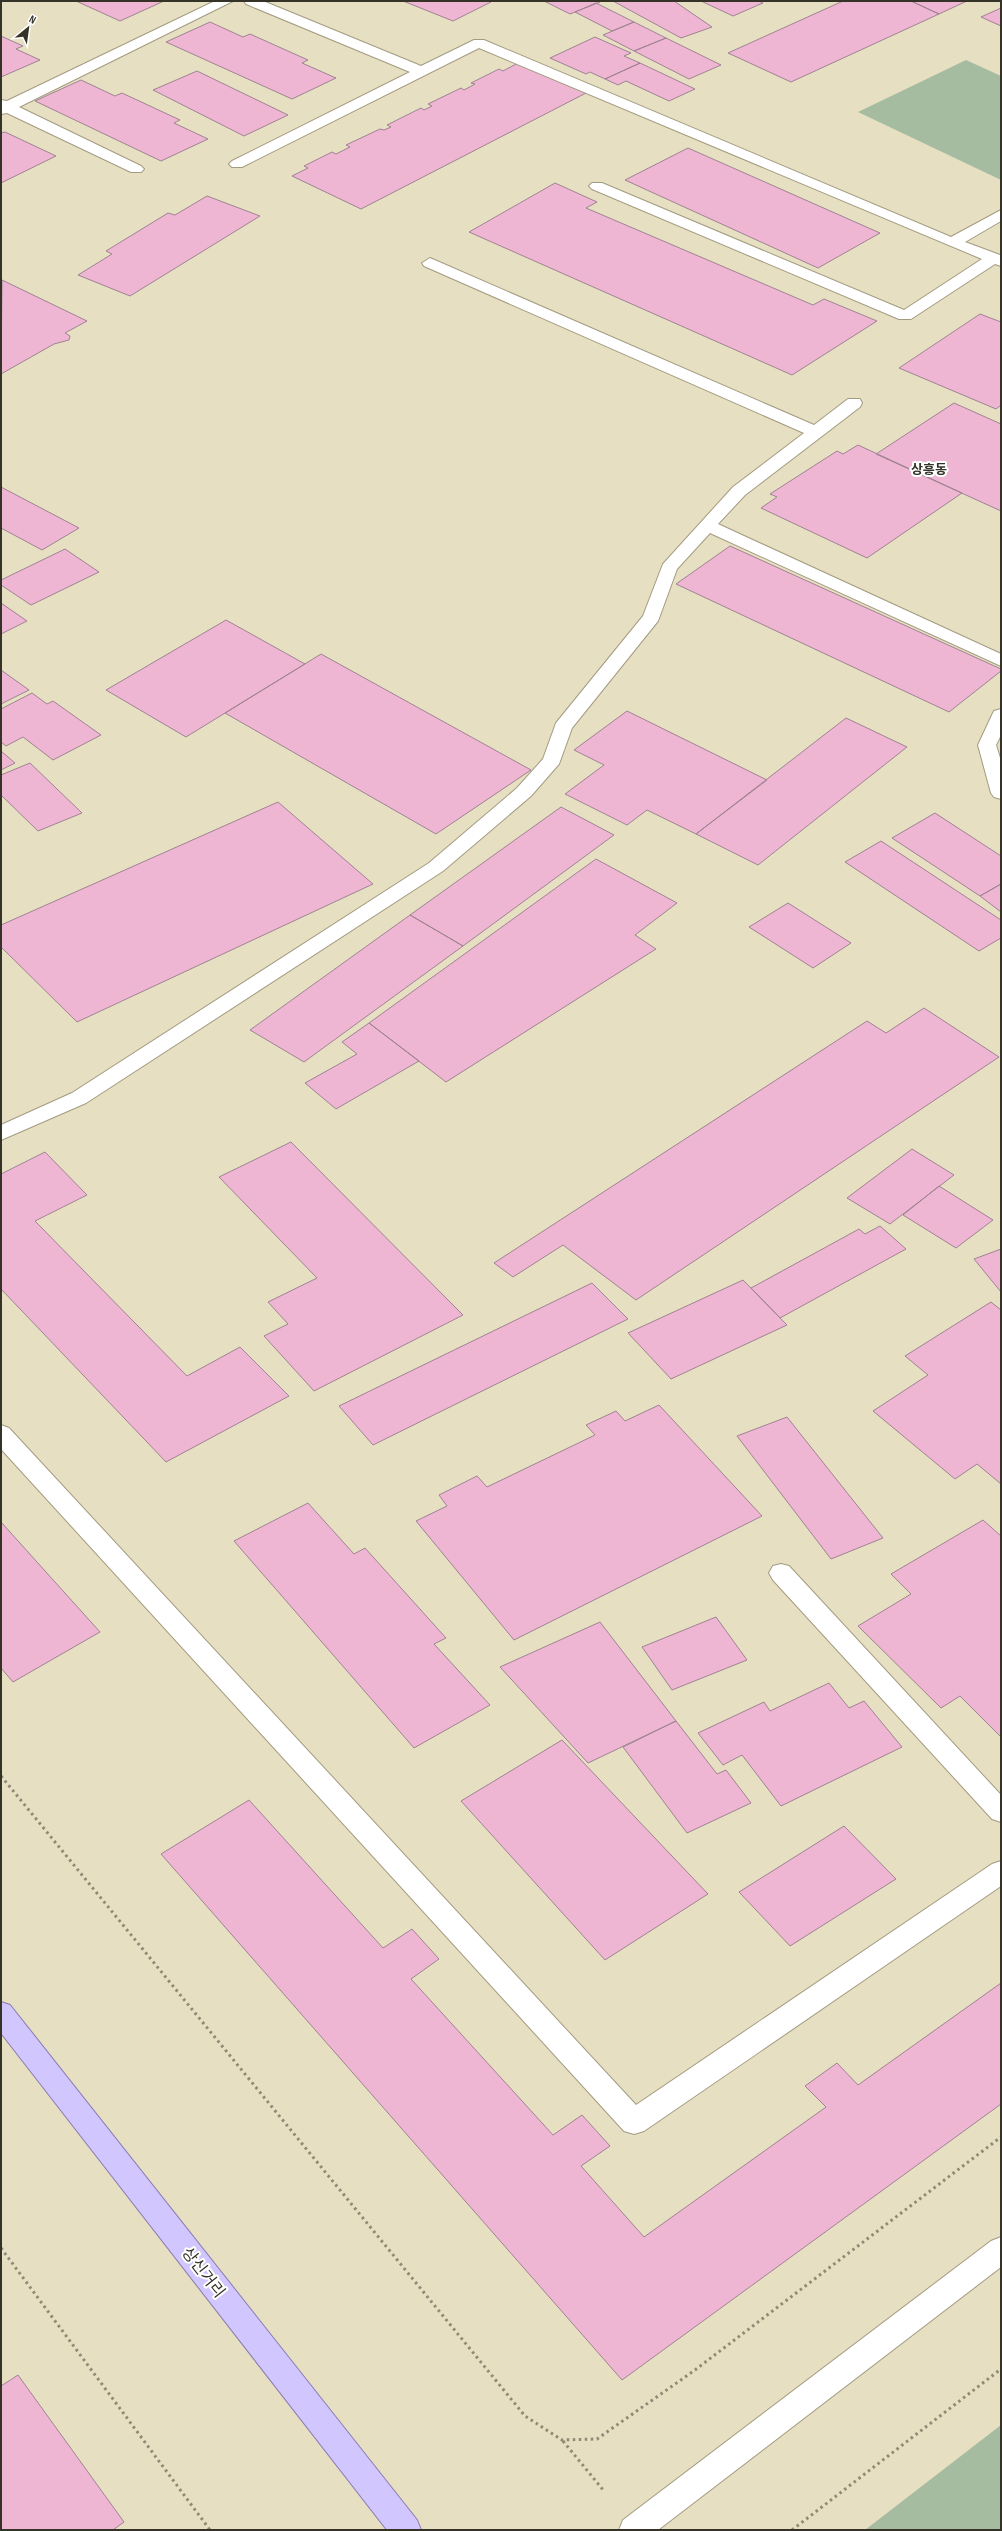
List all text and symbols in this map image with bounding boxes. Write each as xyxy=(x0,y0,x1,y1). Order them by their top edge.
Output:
north arrow xyxy=(8,8,48,48)
text: N xyxy=(27,13,38,27)
district label: 상흥동 xyxy=(911,462,947,478)
street label: 상신거리 xyxy=(177,2244,228,2302)

